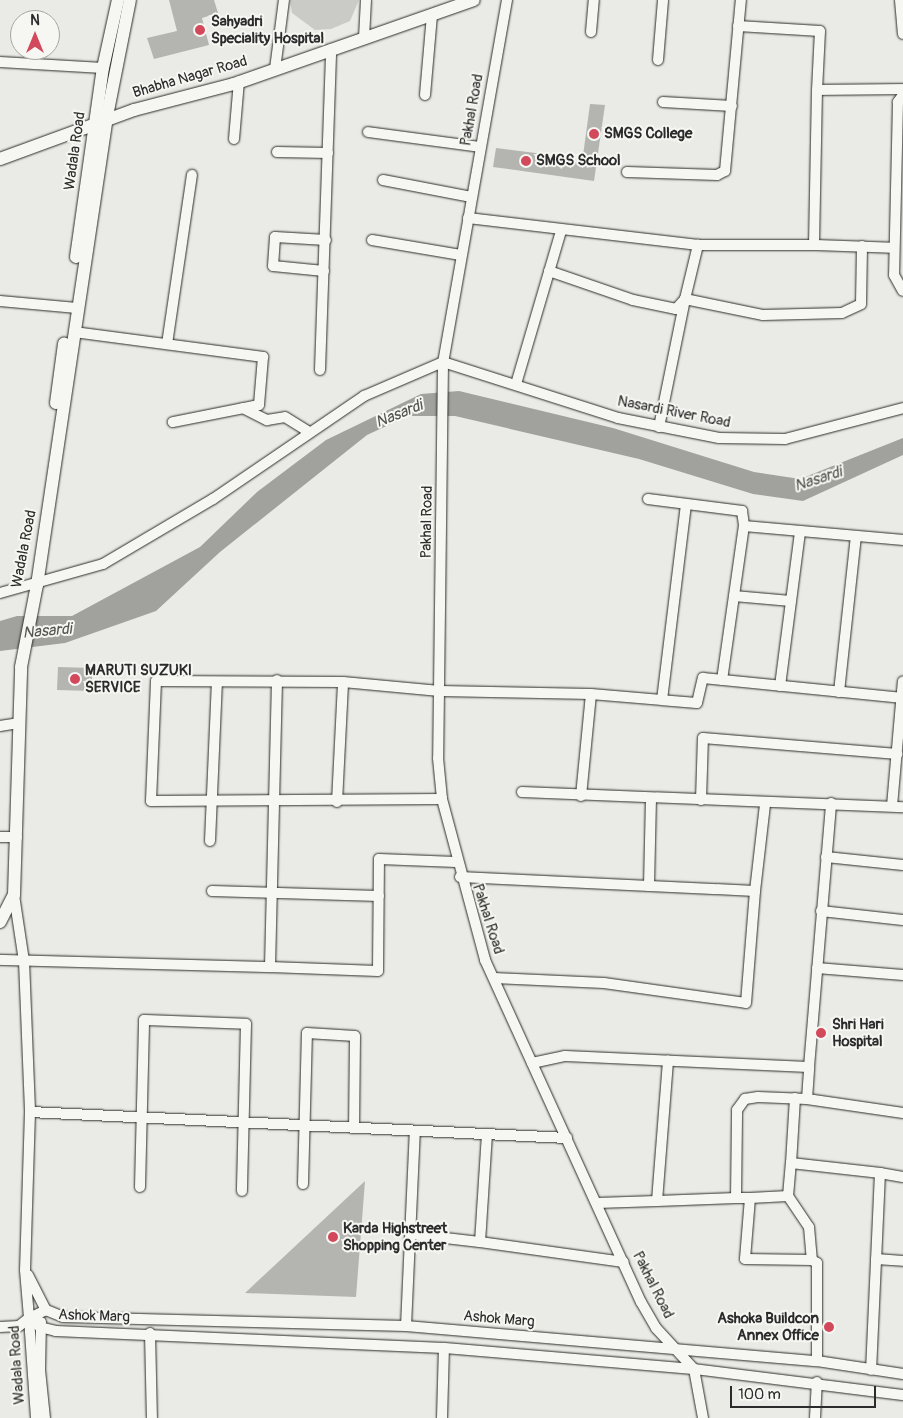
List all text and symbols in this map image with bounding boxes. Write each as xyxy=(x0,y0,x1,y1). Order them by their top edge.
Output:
north arrow xyxy=(10,10,60,60)
text: N xyxy=(30,12,40,29)
place label: Sahyadri Speciality Hospital xyxy=(211,12,324,47)
marker: Sahyadri Speciality Hospital xyxy=(193,23,207,37)
street label: Bhabha Nagar Road xyxy=(131,52,249,102)
street label: Pakhal Road xyxy=(457,73,487,147)
street label: Wadala Road xyxy=(61,111,89,191)
place label: SMGS College xyxy=(604,125,692,143)
marker: SMGS College xyxy=(588,128,600,140)
place label: SMGS School xyxy=(536,152,621,170)
marker: SMGS School xyxy=(520,155,532,167)
street label: Nasardi River Road xyxy=(616,392,732,432)
water label: Nasardi xyxy=(373,396,425,432)
water label: Nasardi xyxy=(792,462,844,496)
street label: Pakhal Road xyxy=(417,485,437,559)
street label: Wadala Road xyxy=(8,509,40,589)
water label: Nasardi xyxy=(22,619,72,643)
place label: MARUTI SUZUKI SERVICE xyxy=(85,661,192,696)
marker: MARUTI SUZUKI SERVICE xyxy=(69,673,81,685)
street label: Pakhal Road xyxy=(468,882,508,956)
place label: Shri Hari Hospital xyxy=(832,1015,884,1050)
marker: Shri Hari Hospital xyxy=(814,1026,828,1040)
place label: Karda Highstreet Shopping Center xyxy=(343,1219,447,1254)
marker: Karda Highstreet Shopping Center xyxy=(327,1231,339,1243)
street label: Pakhal Road xyxy=(628,1248,678,1322)
street label: Ashok Marg xyxy=(58,1306,130,1326)
street label: Ashok Marg xyxy=(462,1307,536,1331)
place label: Ashoka Buildcon Annex Office xyxy=(717,1309,819,1344)
marker: Ashoka Buildcon Annex Office xyxy=(823,1321,835,1333)
street label: Wadala Road xyxy=(5,1325,29,1405)
scale bar xyxy=(733,1376,879,1408)
text: 100 m xyxy=(738,1385,781,1404)

